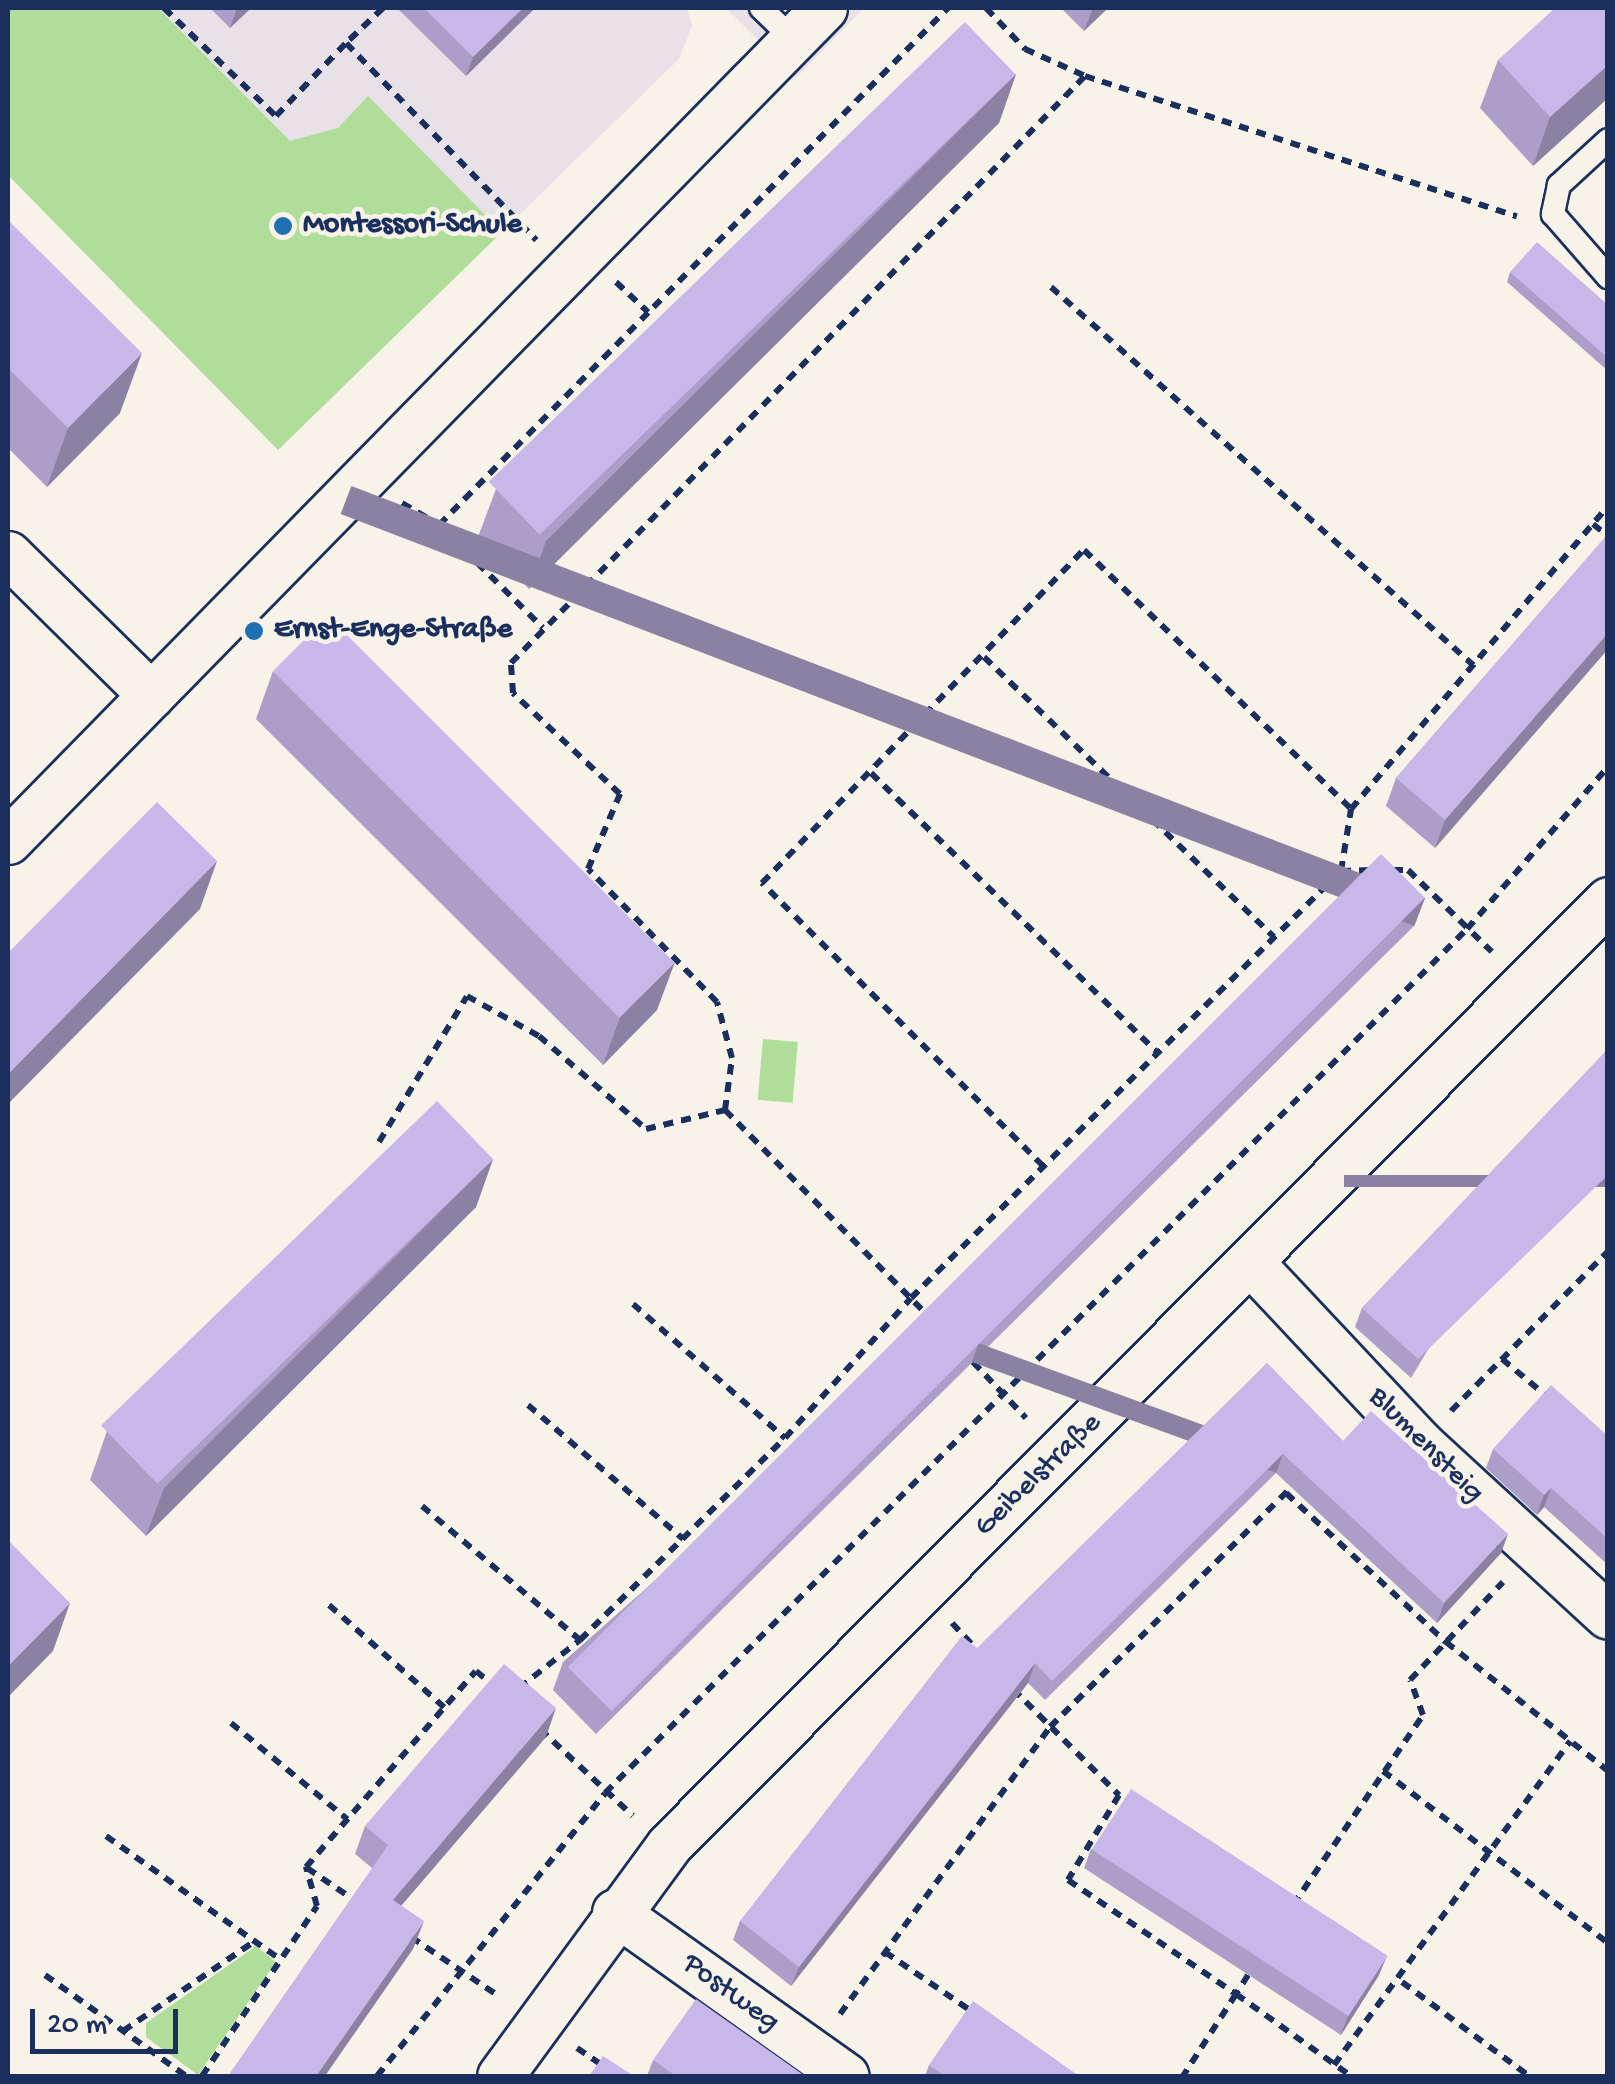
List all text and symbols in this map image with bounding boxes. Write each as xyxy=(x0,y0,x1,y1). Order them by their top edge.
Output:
place label: Montessori-Schule xyxy=(303,208,522,244)
marker: Montessori-Schule xyxy=(272,215,294,237)
place label: Ernst-Enge-Straße xyxy=(274,613,512,649)
marker: Ernst-Enge-Straße xyxy=(243,620,265,642)
street label: Blumensteig xyxy=(1359,1380,1491,1512)
street label: Geibelstraße xyxy=(968,1406,1110,1546)
street label: Postweg xyxy=(674,1947,786,2041)
scale bar xyxy=(35,1989,182,2051)
text: 20 m xyxy=(47,2009,107,2044)

